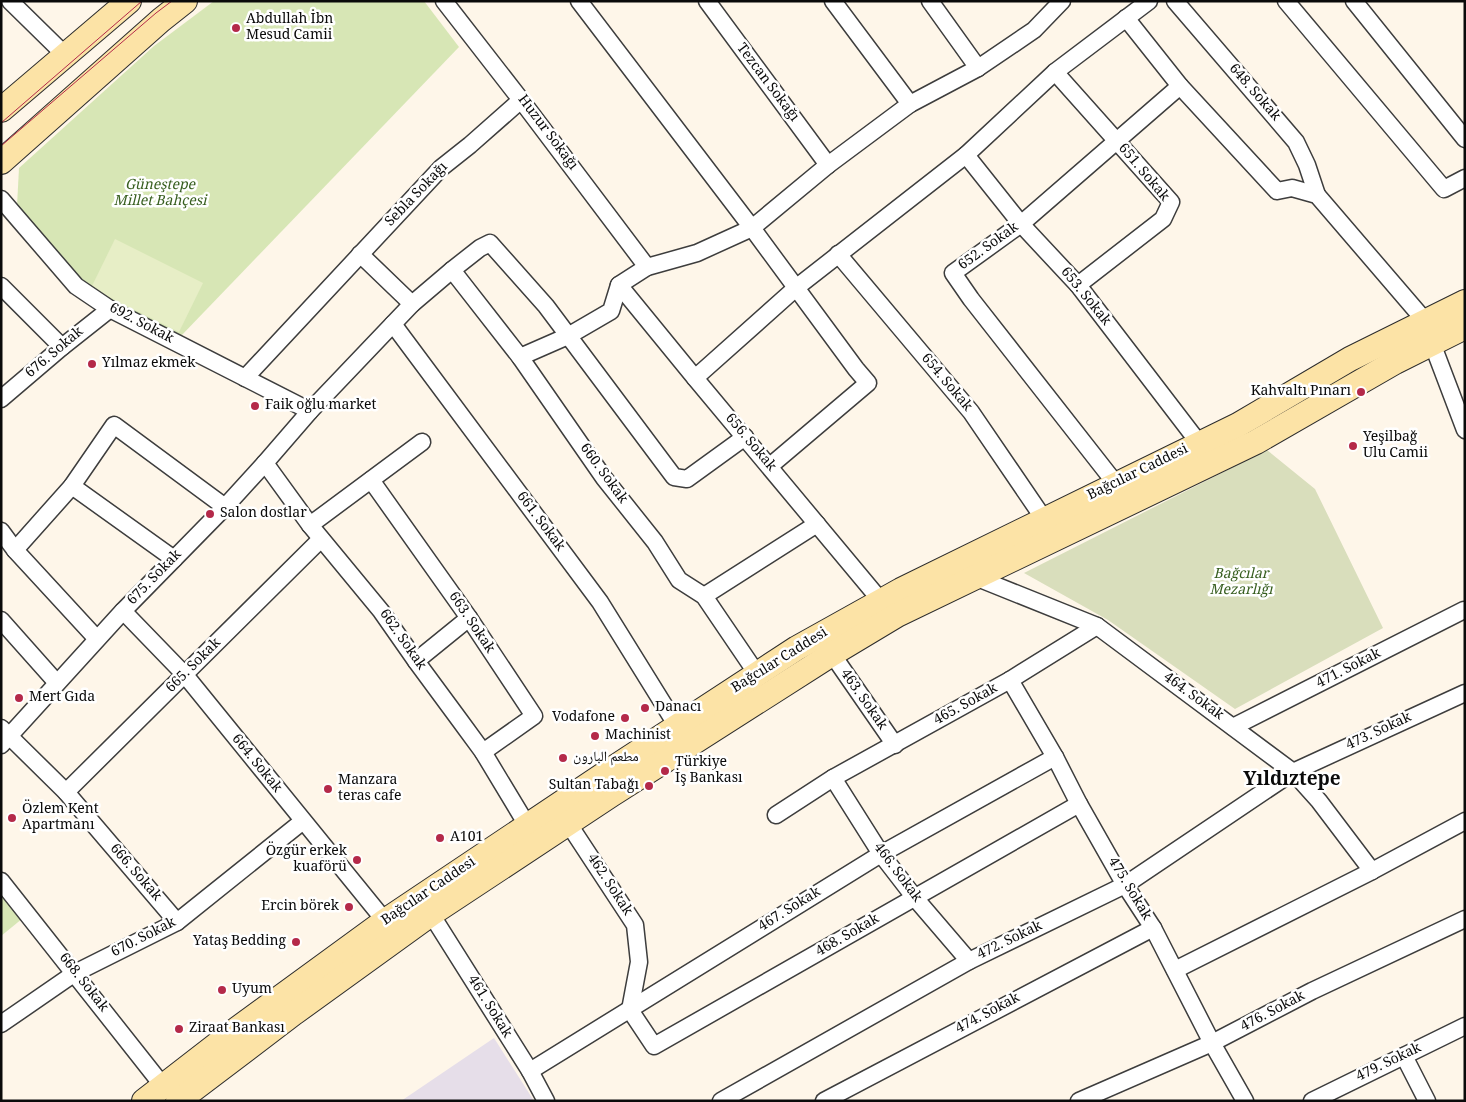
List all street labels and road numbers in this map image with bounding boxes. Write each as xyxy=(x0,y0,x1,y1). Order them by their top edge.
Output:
street label: Tezcan Sokağı xyxy=(729,39,805,128)
street label: 648. Sokak xyxy=(1222,59,1287,128)
street label: Huzur Sokağı xyxy=(510,90,584,176)
street label: 651. Sokak xyxy=(1111,138,1175,208)
street label: Sebla Sokağı xyxy=(380,157,455,233)
street label: 652. Sokak xyxy=(954,216,1025,277)
street label: 653. Sokak xyxy=(1054,262,1117,332)
street label: 692. Sokak xyxy=(104,297,178,351)
street label: 676. Sokak xyxy=(20,321,90,385)
street label: 654. Sokak xyxy=(914,348,978,418)
street label: 656. Sokak xyxy=(718,408,782,478)
street label: Bağcılar Caddesi xyxy=(1083,438,1193,508)
street label: 660. Sokak xyxy=(573,439,634,510)
street label: 661. Sokak xyxy=(509,487,571,558)
street label: 675. Sokak xyxy=(122,544,189,612)
street label: 663. Sokak xyxy=(441,587,501,660)
street label: 662. Sokak xyxy=(372,604,432,676)
street label: Bağcılar Caddesi xyxy=(727,621,833,700)
street label: 665. Sokak xyxy=(161,632,228,699)
street label: 471. Sokak xyxy=(1312,642,1386,696)
street label: 463. Sokak xyxy=(833,664,893,736)
street label: 464. Sokak xyxy=(1158,667,1229,728)
street label: 465. Sokak xyxy=(929,677,1003,733)
street label: 473. Sokak xyxy=(1342,706,1417,758)
street label: 664. Sokak xyxy=(225,729,288,799)
street label: 466. Sokak xyxy=(866,838,928,909)
street label: 666. Sokak xyxy=(103,839,168,908)
street label: 462. Sokak xyxy=(580,849,639,922)
street label: Bağcılar Caddesi xyxy=(377,851,482,933)
street label: 475. Sokak xyxy=(1101,853,1158,926)
street label: 467. Sokak xyxy=(754,881,827,939)
street label: 468. Sokak xyxy=(812,908,885,964)
street label: 670. Sokak xyxy=(107,911,181,965)
street label: 472. Sokak xyxy=(973,914,1048,967)
street label: 668. Sokak xyxy=(52,948,115,1019)
street label: 461. Sokak xyxy=(460,971,518,1044)
street label: 476. Sokak xyxy=(1236,985,1310,1039)
street label: 474. Sokak xyxy=(951,987,1025,1041)
street label: 479. Sokak xyxy=(1352,1036,1427,1089)

